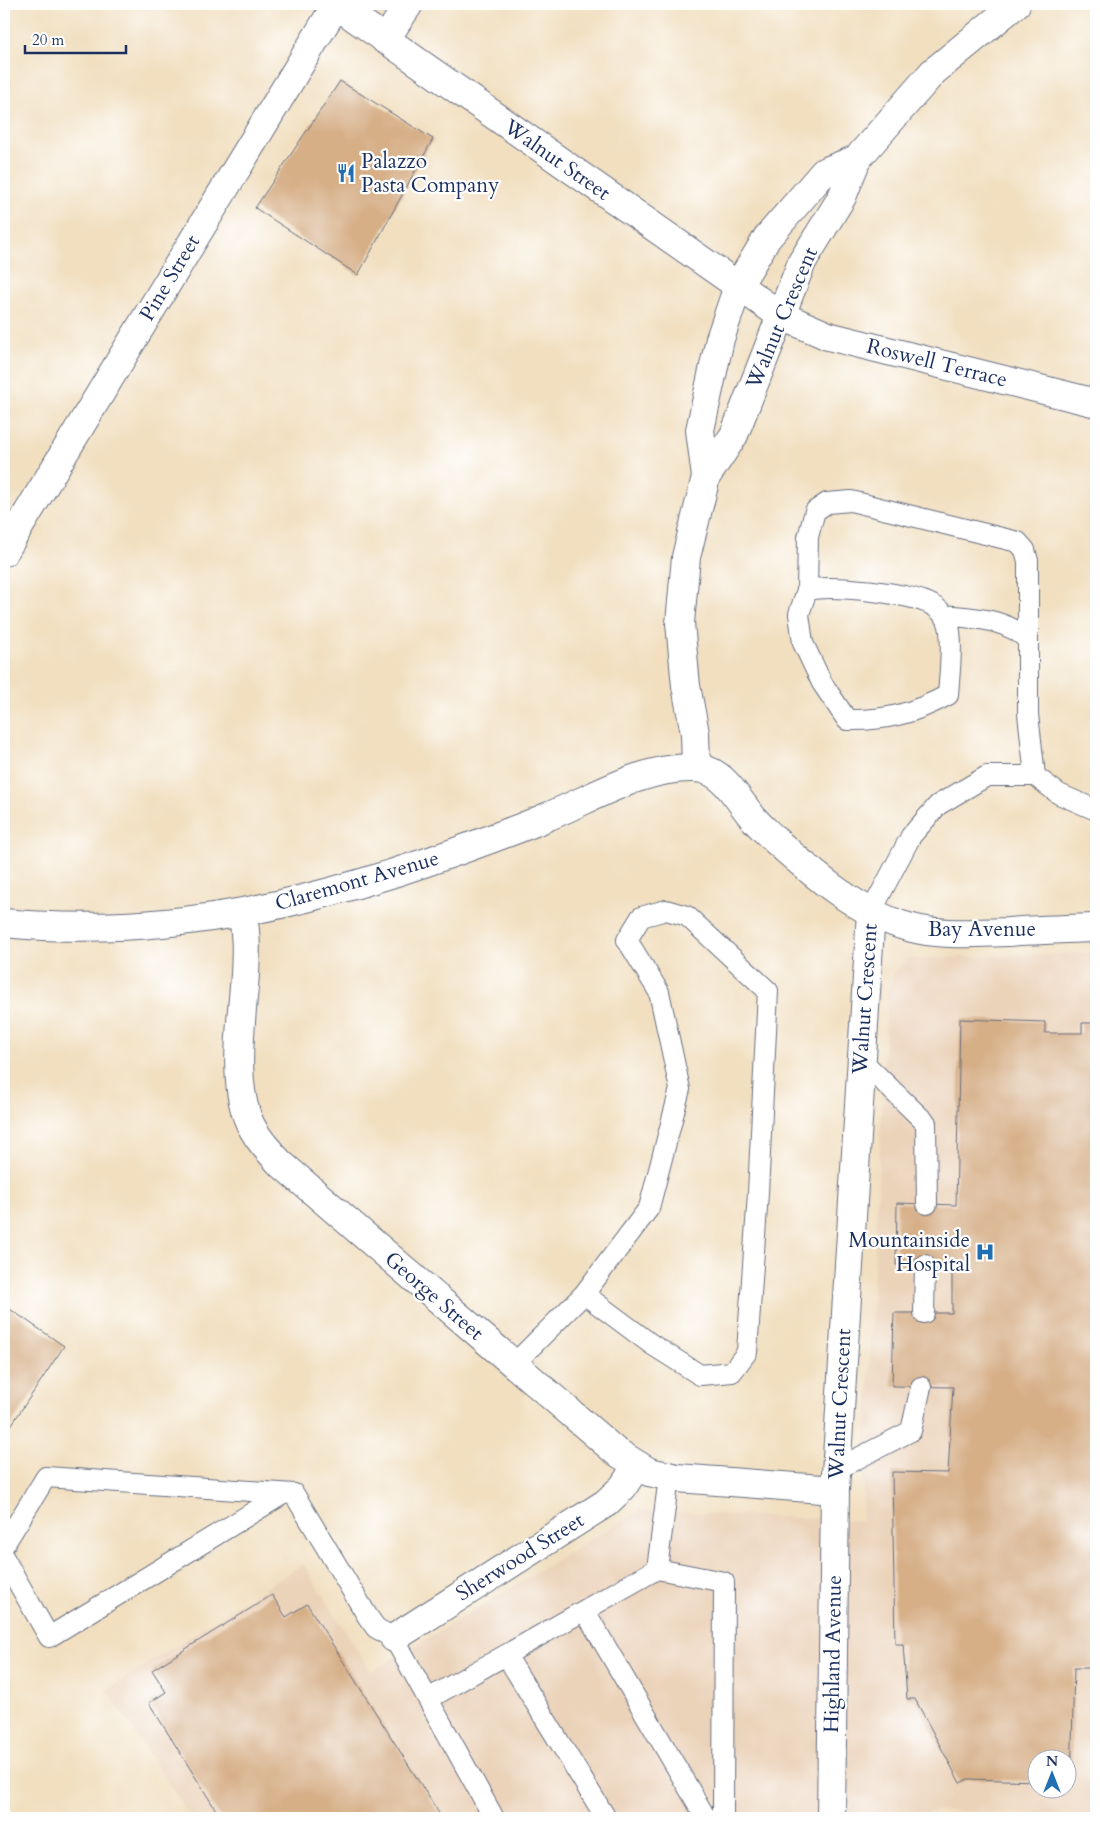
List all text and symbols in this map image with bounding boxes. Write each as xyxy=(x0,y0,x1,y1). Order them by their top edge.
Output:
scale bar xyxy=(25,22,126,54)
text: 20 m xyxy=(32,30,64,50)
street label: Walnut Street xyxy=(497,112,616,208)
place label: Palazzo Pasta Company xyxy=(361,147,499,200)
restaurant icon: Palazzo Pasta Company xyxy=(335,162,357,184)
street label: Pine Street xyxy=(133,229,207,327)
street label: Walnut Crescent xyxy=(739,242,825,394)
street label: Roswell Terrace xyxy=(864,332,1010,394)
street label: Claremont Avenue xyxy=(272,844,442,918)
street label: Bay Avenue xyxy=(928,915,1036,944)
street label: Walnut Crescent xyxy=(845,922,885,1076)
place label: Mountainside Hospital xyxy=(848,1226,970,1279)
hospital icon: Mountainside Hospital xyxy=(974,1241,996,1263)
street label: George Street xyxy=(378,1245,490,1347)
street label: Walnut Crescent xyxy=(822,1327,858,1481)
street label: Sherwood Street xyxy=(450,1506,590,1608)
street label: Highland Avenue xyxy=(817,1575,849,1733)
north arrow xyxy=(1028,1750,1078,1800)
text: N xyxy=(1046,1752,1058,1771)

